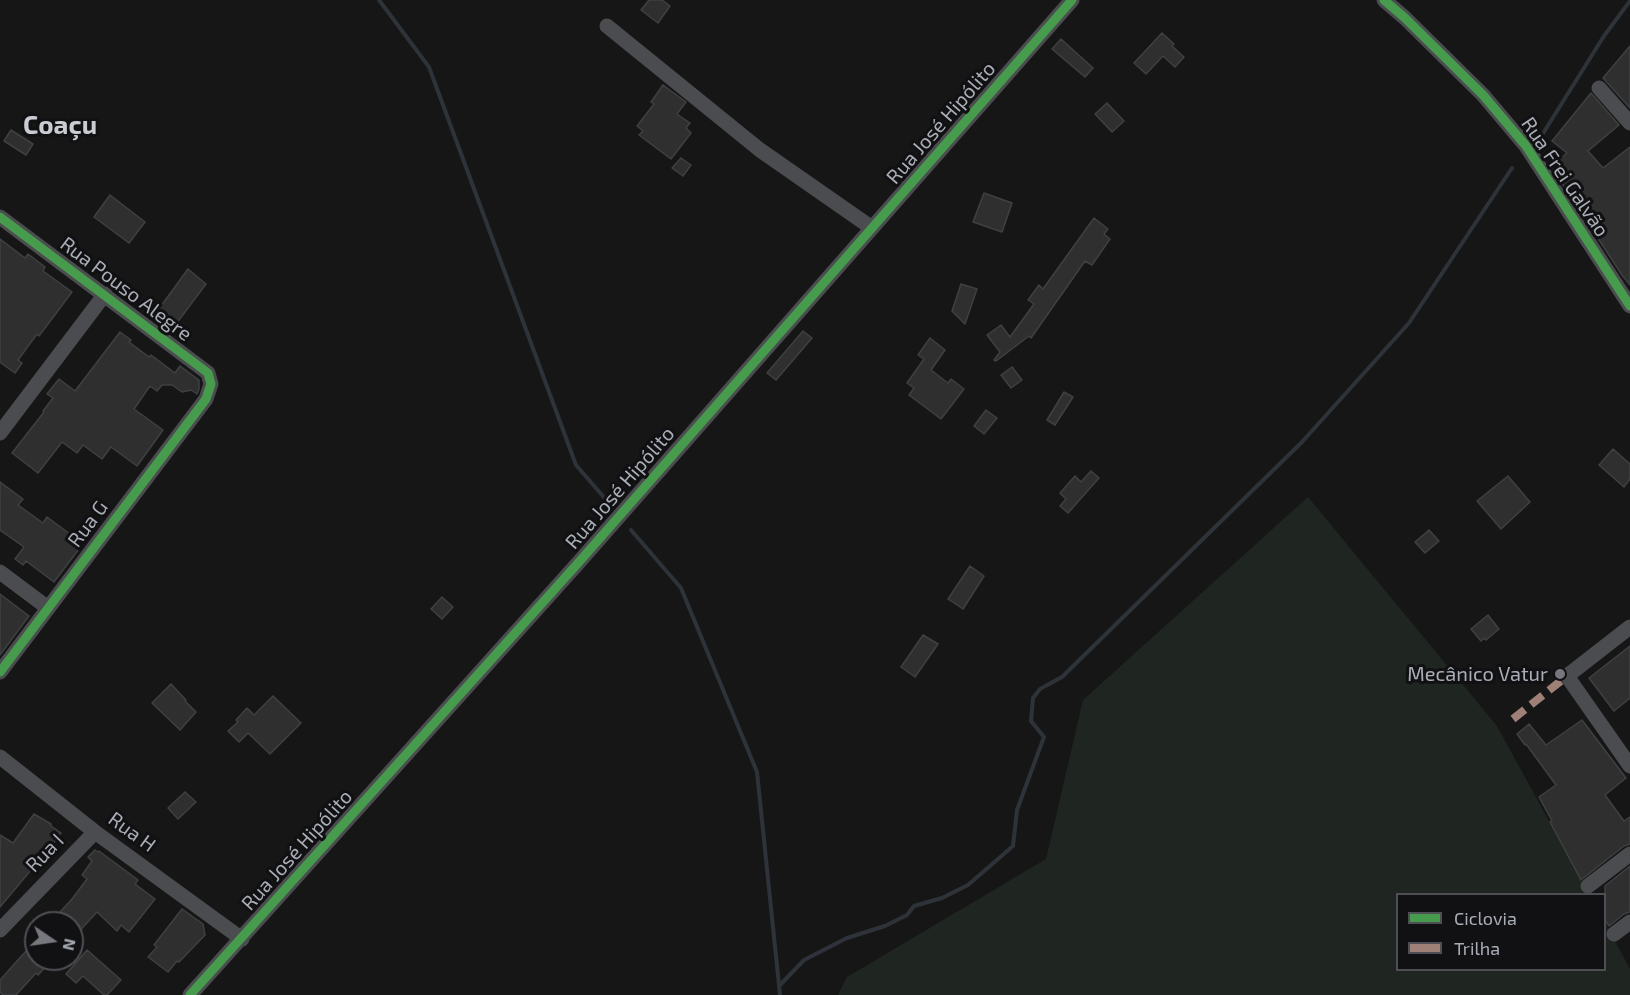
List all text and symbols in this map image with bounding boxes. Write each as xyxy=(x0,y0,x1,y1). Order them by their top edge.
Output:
street label: Rua José Hipólito xyxy=(881,57,1001,189)
district label: Coaçu xyxy=(23,109,97,141)
street label: Rua Frei Galvão xyxy=(1516,112,1614,242)
street label: Rua Pouso Alegre xyxy=(56,232,196,346)
street label: Rua José Hipólito xyxy=(560,422,680,554)
street label: Rua G xyxy=(63,496,113,552)
place label: Mecânico Vatur xyxy=(1407,662,1548,686)
marker: Mecânico Vatur xyxy=(1553,667,1567,681)
street label: Rua José Hipólito xyxy=(237,785,357,915)
street label: Rua H xyxy=(104,807,160,857)
street label: Rua I xyxy=(21,829,69,877)
legend xyxy=(1396,893,1606,971)
text: Ciclovia xyxy=(1454,907,1517,929)
north arrow xyxy=(24,911,84,971)
text: N xyxy=(60,937,81,952)
text: Trilha xyxy=(1454,937,1500,959)

